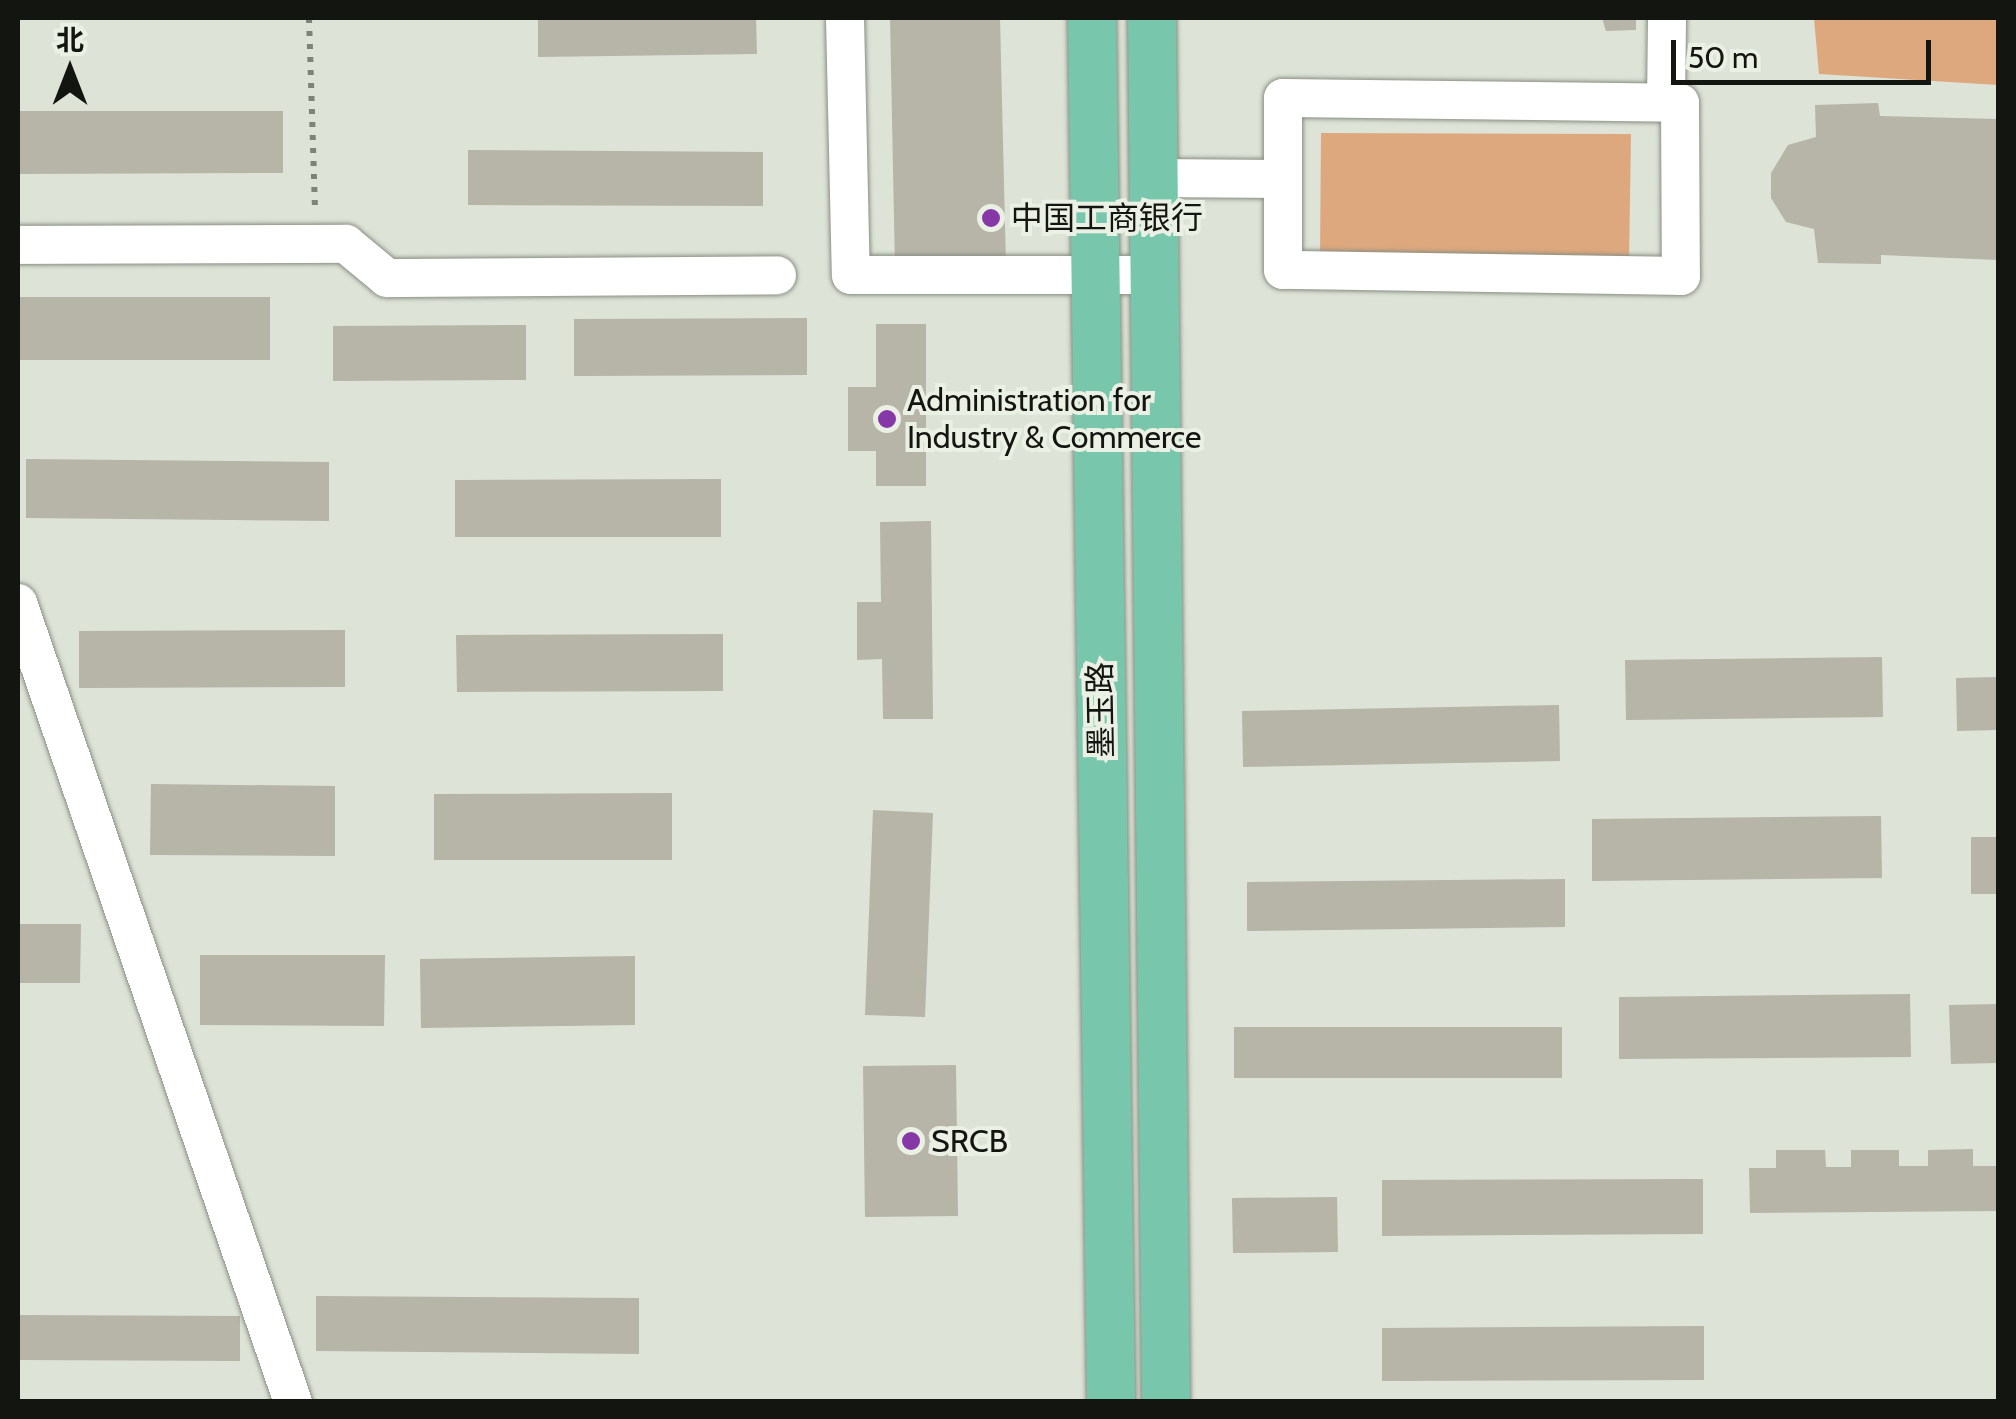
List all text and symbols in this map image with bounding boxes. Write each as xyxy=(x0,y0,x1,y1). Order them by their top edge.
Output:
north arrow xyxy=(20,20,120,120)
scale bar xyxy=(1676,20,1936,82)
text: 北 xyxy=(56,23,84,57)
text: 50 m xyxy=(1688,39,1758,76)
place label: 中国工商银行 xyxy=(1011,199,1203,237)
marker: 中国工商银行 xyxy=(980,207,1002,229)
place label: Administration for Industry & Commerce xyxy=(907,382,1201,457)
marker: Administration for Industry & Commerce xyxy=(876,408,898,430)
street label: 墨玉路 xyxy=(1081,662,1121,758)
place label: SRCB xyxy=(931,1122,1008,1160)
marker: SRCB xyxy=(900,1130,922,1152)

